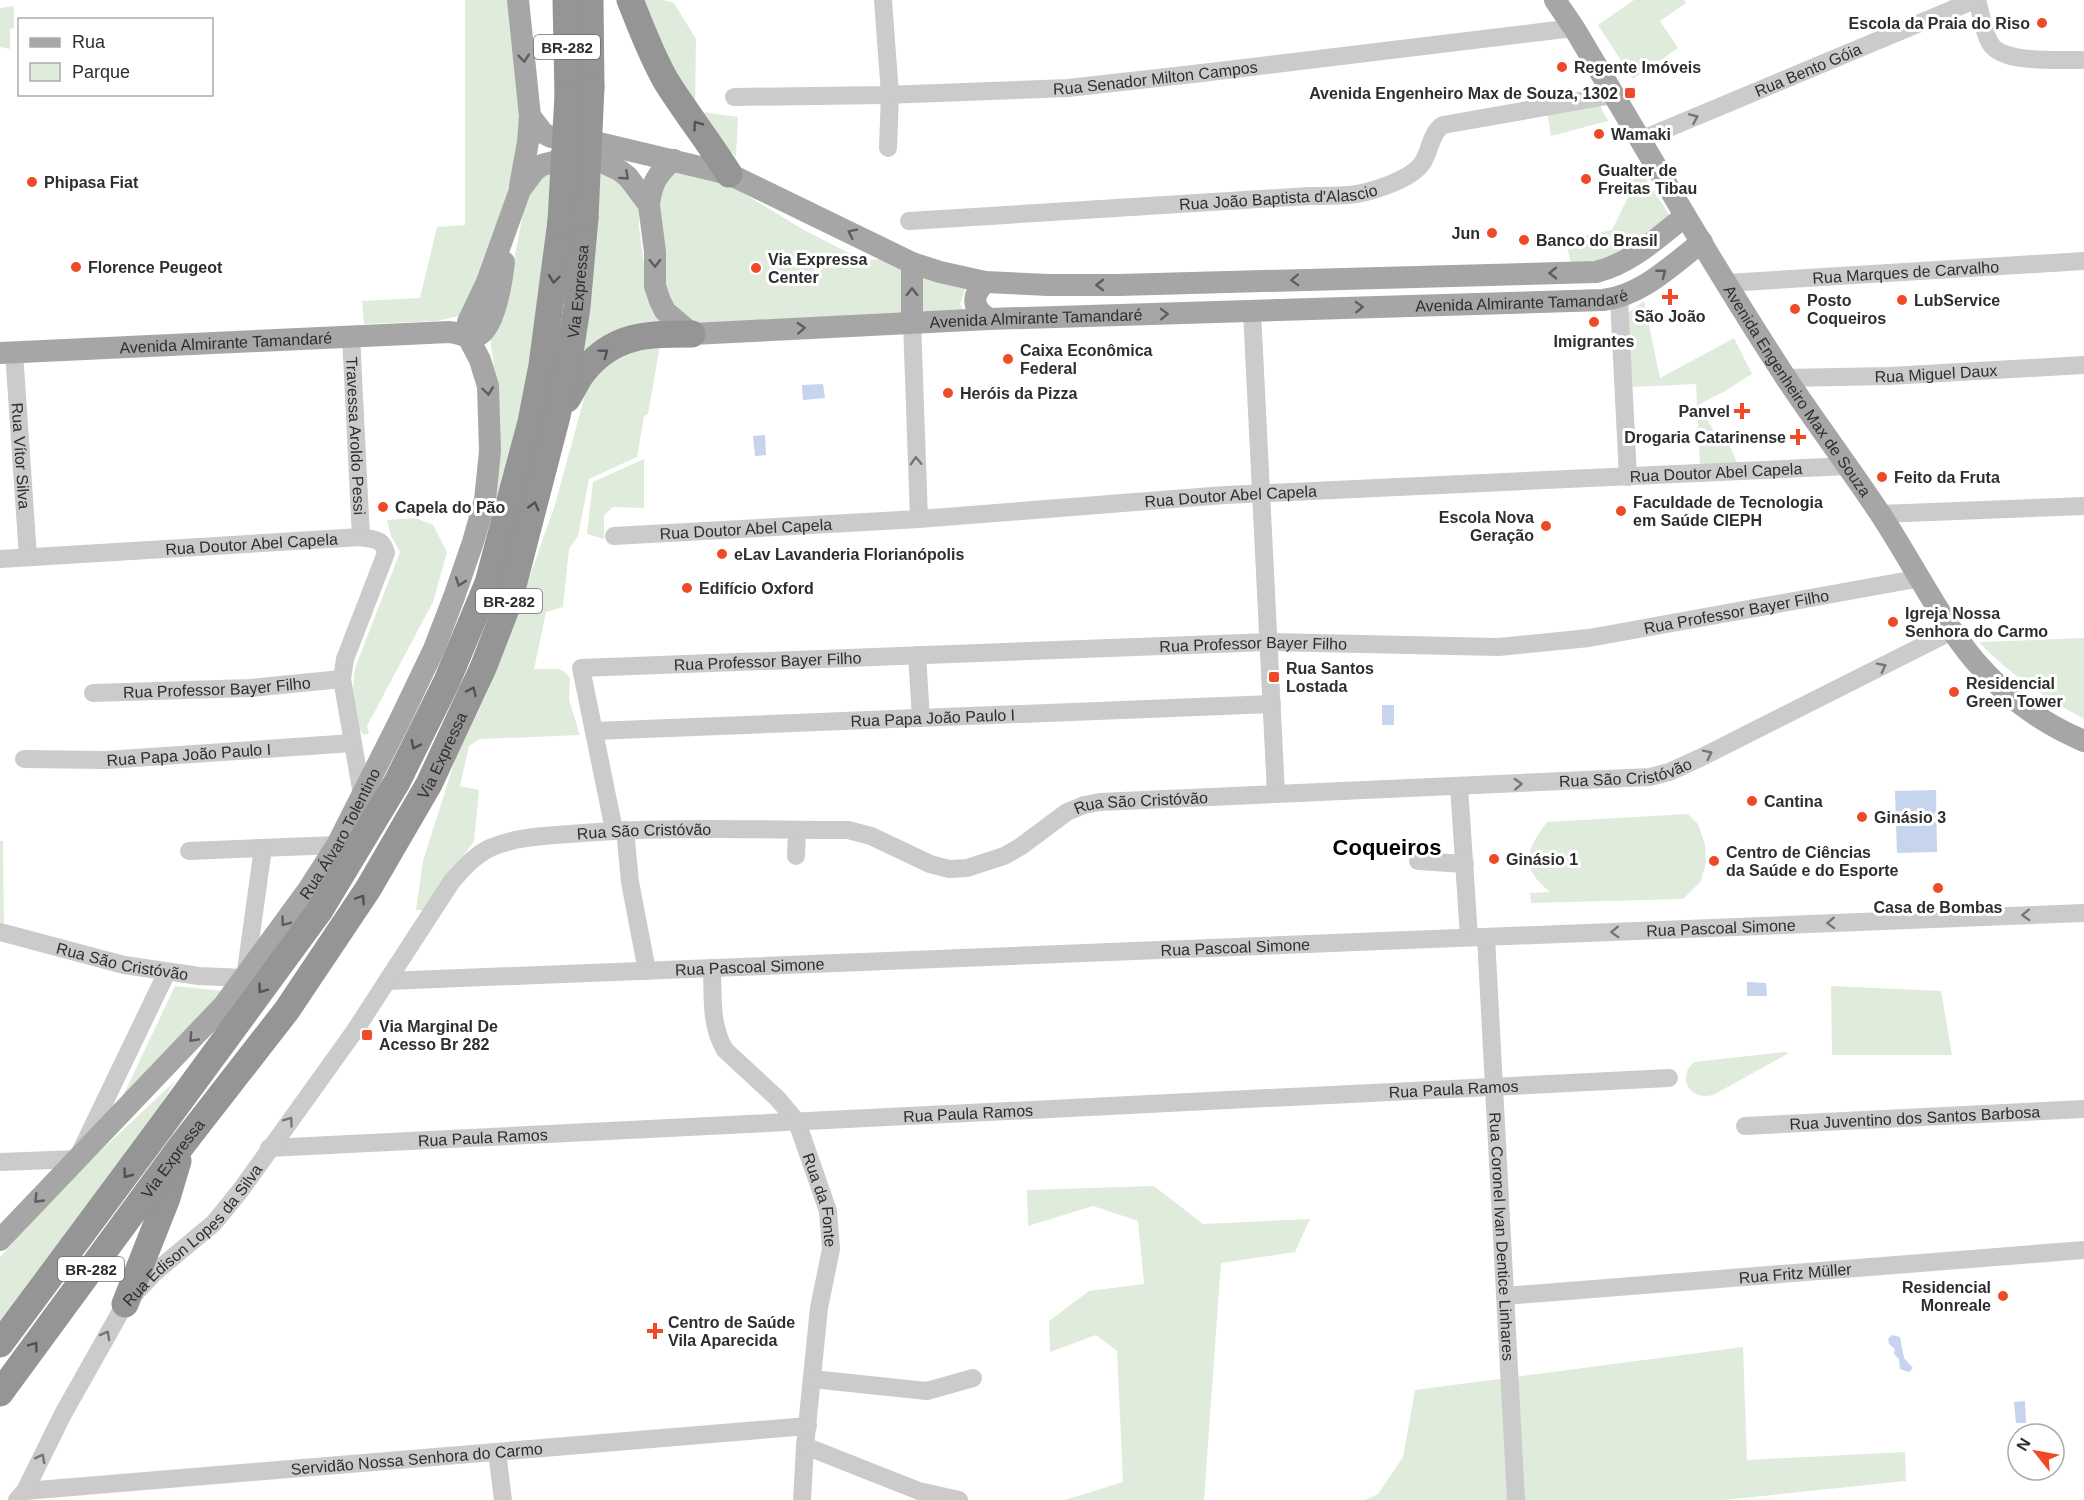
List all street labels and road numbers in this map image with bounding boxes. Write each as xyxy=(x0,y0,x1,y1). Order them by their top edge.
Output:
road number: BR-282 xyxy=(534,35,600,59)
street label: Rua Bento Góia xyxy=(1752,40,1864,100)
street label: Rua Senador Milton Campos xyxy=(1053,58,1258,97)
street label: Rua João Baptista d'Alascio xyxy=(1178,181,1379,213)
street label: Via Expressa xyxy=(564,244,591,339)
street label: Rua Marques de Carvalho xyxy=(1812,258,2000,286)
street label: Avenida Engenheiro Max de Souza xyxy=(1721,282,1874,500)
street label: Avenida Almirante Tamandaré xyxy=(1415,286,1630,314)
street label: Avenida Almirante Tamandaré xyxy=(929,306,1143,330)
street label: Avenida Almirante Tamandaré xyxy=(119,329,333,356)
street label: Travessa Aroldo Pessi xyxy=(344,356,368,516)
street label: Rua Miguel Daux xyxy=(1874,361,1998,385)
street label: Rua Vítor Silva xyxy=(9,402,33,510)
street label: Rua Doutor Abel Capela xyxy=(1629,460,1803,485)
street label: Rua Doutor Abel Capela xyxy=(1144,482,1317,510)
street label: Rua Doutor Abel Capela xyxy=(659,515,833,542)
street label: Rua Doutor Abel Capela xyxy=(165,530,338,557)
street label: Rua Professor Bayer Filho xyxy=(1642,586,1830,636)
road number: BR-282 xyxy=(476,589,542,613)
street label: Rua Professor Bayer Filho xyxy=(1159,633,1347,655)
street label: Rua Professor Bayer Filho xyxy=(673,649,862,673)
street label: Rua Professor Bayer Filho xyxy=(123,674,311,701)
street label: Rua Papa João Paulo I xyxy=(850,706,1015,729)
street label: Via Expressa xyxy=(414,709,470,802)
street label: Rua Papa João Paulo I xyxy=(106,740,272,768)
street label: Rua São Cristóvão xyxy=(1559,754,1694,790)
street label: Rua Álvaro Tolentino xyxy=(296,765,383,902)
street label: Rua São Cristóvão xyxy=(1071,789,1208,817)
street label: Rua São Cristóvão xyxy=(576,820,711,842)
street label: Rua Pascoal Simone xyxy=(1646,916,1796,939)
street label: Rua Pascoal Simone xyxy=(1160,936,1310,958)
street label: Rua São Cristóvão xyxy=(55,939,190,983)
street label: Rua Pascoal Simone xyxy=(675,955,825,978)
street label: Rua Paula Ramos xyxy=(1388,1077,1519,1101)
street label: Rua Paula Ramos xyxy=(903,1101,1033,1125)
street label: Rua Juventino dos Santos Barbosa xyxy=(1789,1103,2041,1132)
street label: Rua Coronel Ivan Dentice Linhares xyxy=(1487,1112,1517,1361)
street label: Via Expressa xyxy=(137,1116,207,1201)
street label: Rua Paula Ramos xyxy=(417,1126,548,1149)
street label: Rua da Fonte xyxy=(800,1151,839,1248)
street label: Rua Edison Lopes da Silva xyxy=(119,1161,265,1309)
road number: BR-282 xyxy=(58,1257,124,1281)
street label: Rua Fritz Müller xyxy=(1738,1260,1853,1286)
street label: Servidão Nossa Senhora do Carmo xyxy=(290,1440,543,1477)

